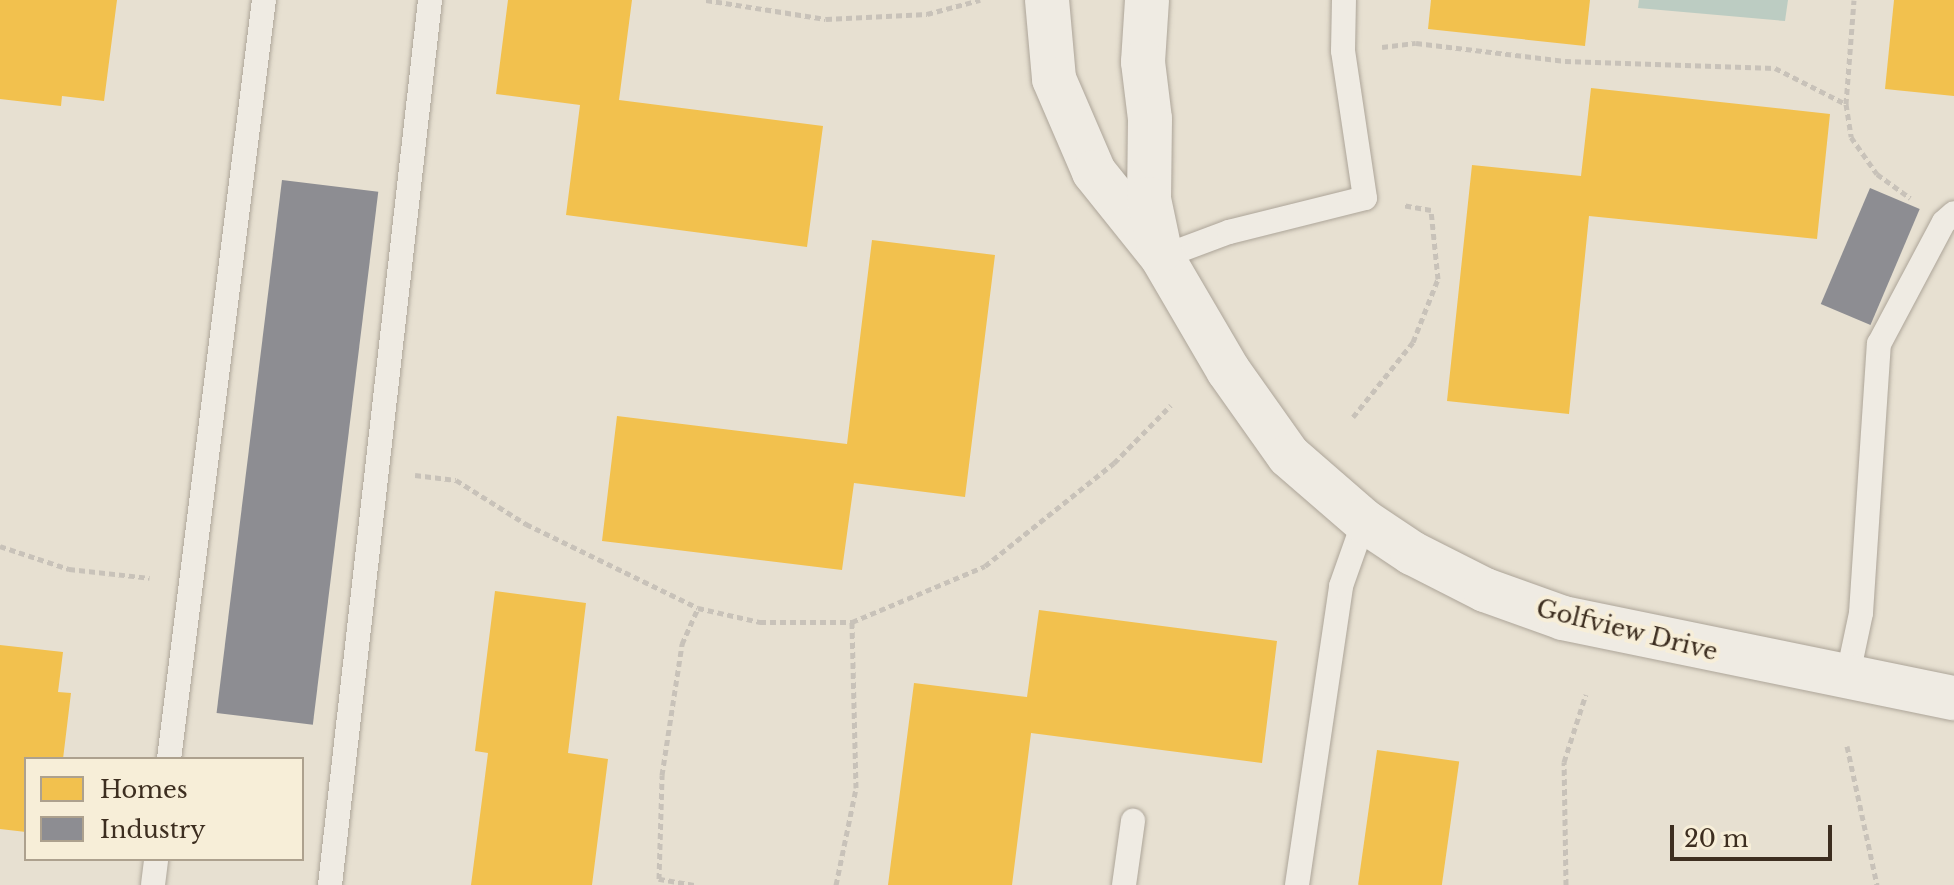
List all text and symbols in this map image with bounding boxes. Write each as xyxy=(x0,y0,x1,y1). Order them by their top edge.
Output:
street label: Golfview Drive xyxy=(1533,593,1721,667)
legend xyxy=(24,757,304,861)
text: Homes xyxy=(100,775,188,804)
scale bar xyxy=(1674,809,1836,859)
text: Industry xyxy=(100,815,206,844)
text: 20 m xyxy=(1684,824,1749,853)

